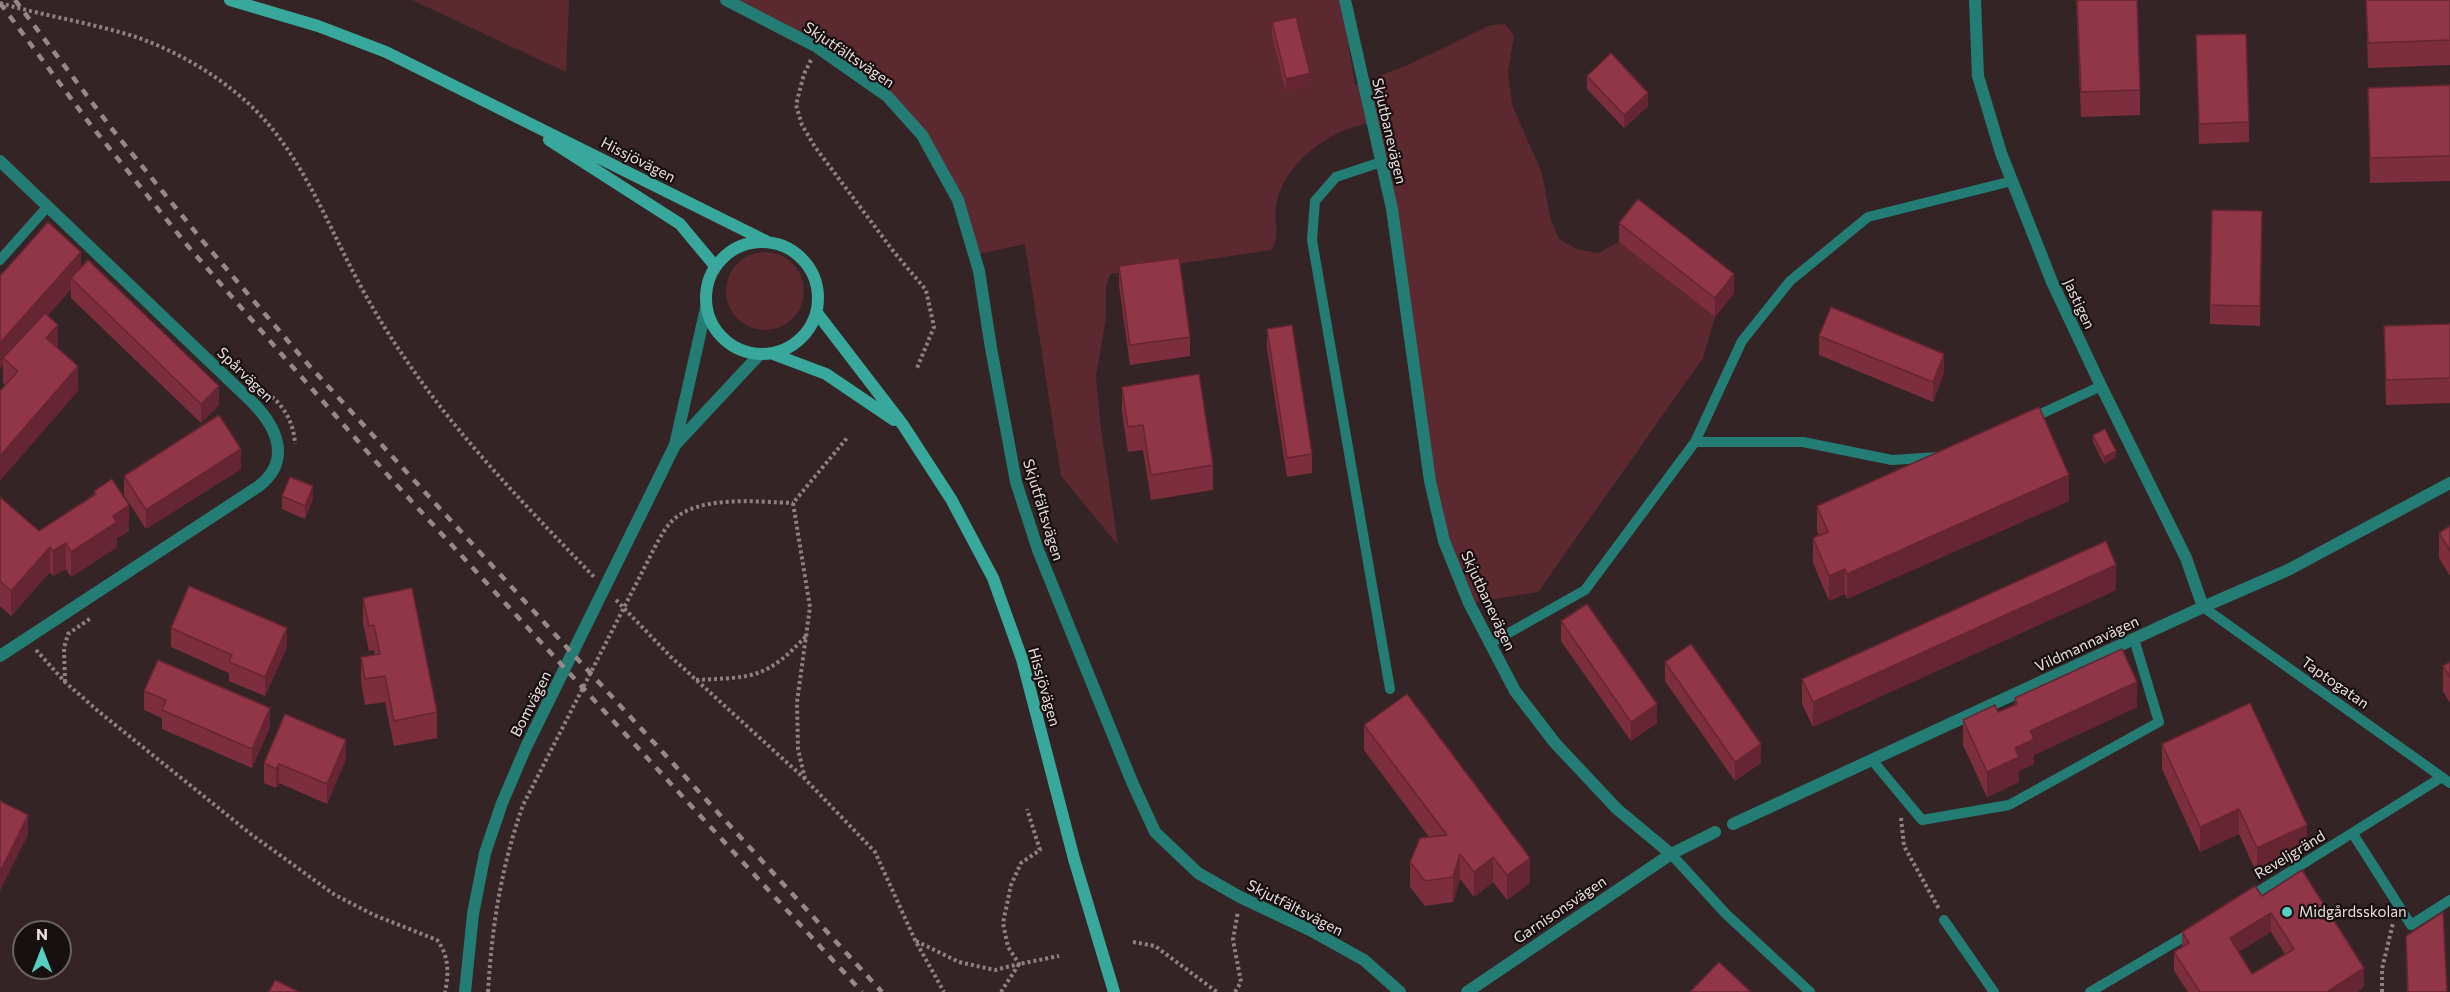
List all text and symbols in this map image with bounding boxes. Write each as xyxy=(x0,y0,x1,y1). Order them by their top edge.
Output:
street label: Skjutfältsvägen xyxy=(800,18,898,92)
street label: Skjutbanevägen xyxy=(1368,76,1410,186)
street label: Hissjövägen xyxy=(598,134,678,186)
street label: Jastigen xyxy=(2060,276,2098,332)
street label: Spårvägen xyxy=(213,344,277,406)
street label: Skjutfältsvägen xyxy=(1019,457,1067,563)
street label: Skjutbanevägen xyxy=(1457,548,1519,654)
street label: Vildmannavägen xyxy=(2032,612,2142,676)
street label: Hissjövägen xyxy=(1024,646,1064,728)
street label: Taptogatan xyxy=(2298,653,2372,713)
street label: Bomvägen xyxy=(507,668,555,740)
street label: Reveljgränd xyxy=(2251,827,2329,883)
street label: Garnisonsvägen xyxy=(1510,872,1610,948)
street label: Skjutfältsvägen xyxy=(1244,876,1346,940)
place label: Midgårdsskolan xyxy=(2299,903,2407,921)
marker: Midgårdsskolan xyxy=(2280,905,2294,919)
north arrow xyxy=(12,920,72,980)
text: N xyxy=(36,924,48,943)

